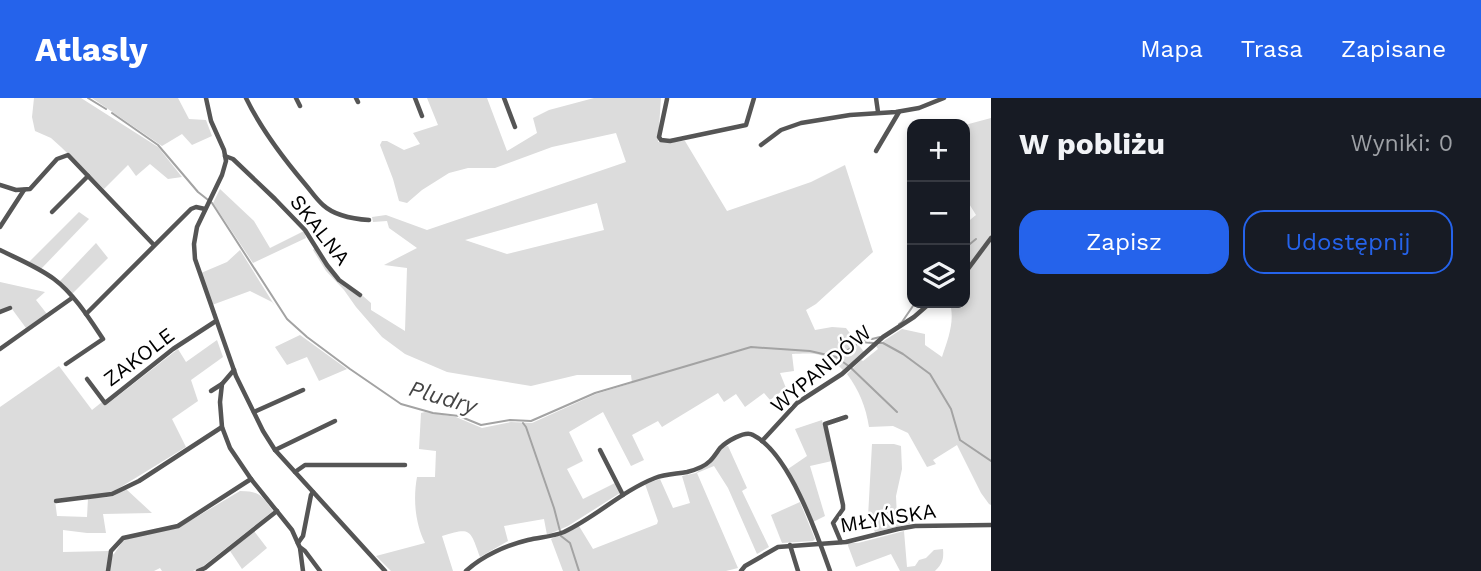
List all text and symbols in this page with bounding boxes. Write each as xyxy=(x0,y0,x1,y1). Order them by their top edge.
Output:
text: Atlasly xyxy=(35,30,147,69)
text: Mapa xyxy=(1140,35,1203,63)
text: Trasa xyxy=(1241,35,1303,63)
text: Zapisane xyxy=(1341,35,1446,63)
map controls xyxy=(907,119,970,308)
button: + xyxy=(907,119,970,182)
text: W pobliżu xyxy=(1019,126,1165,161)
text: Wyniki: 0 xyxy=(1351,130,1453,157)
button: − xyxy=(907,182,970,245)
street label: SKALNA xyxy=(285,189,356,270)
button: Zapisz xyxy=(1019,210,1229,274)
button: Udostępnij xyxy=(1243,210,1453,274)
button: layers xyxy=(907,245,970,308)
street label: WYPANDÓW xyxy=(765,319,876,418)
street label: ZAKOLE xyxy=(98,322,179,391)
water label: Pludry xyxy=(406,375,481,420)
street label: MŁYŃSKA xyxy=(838,498,938,537)

